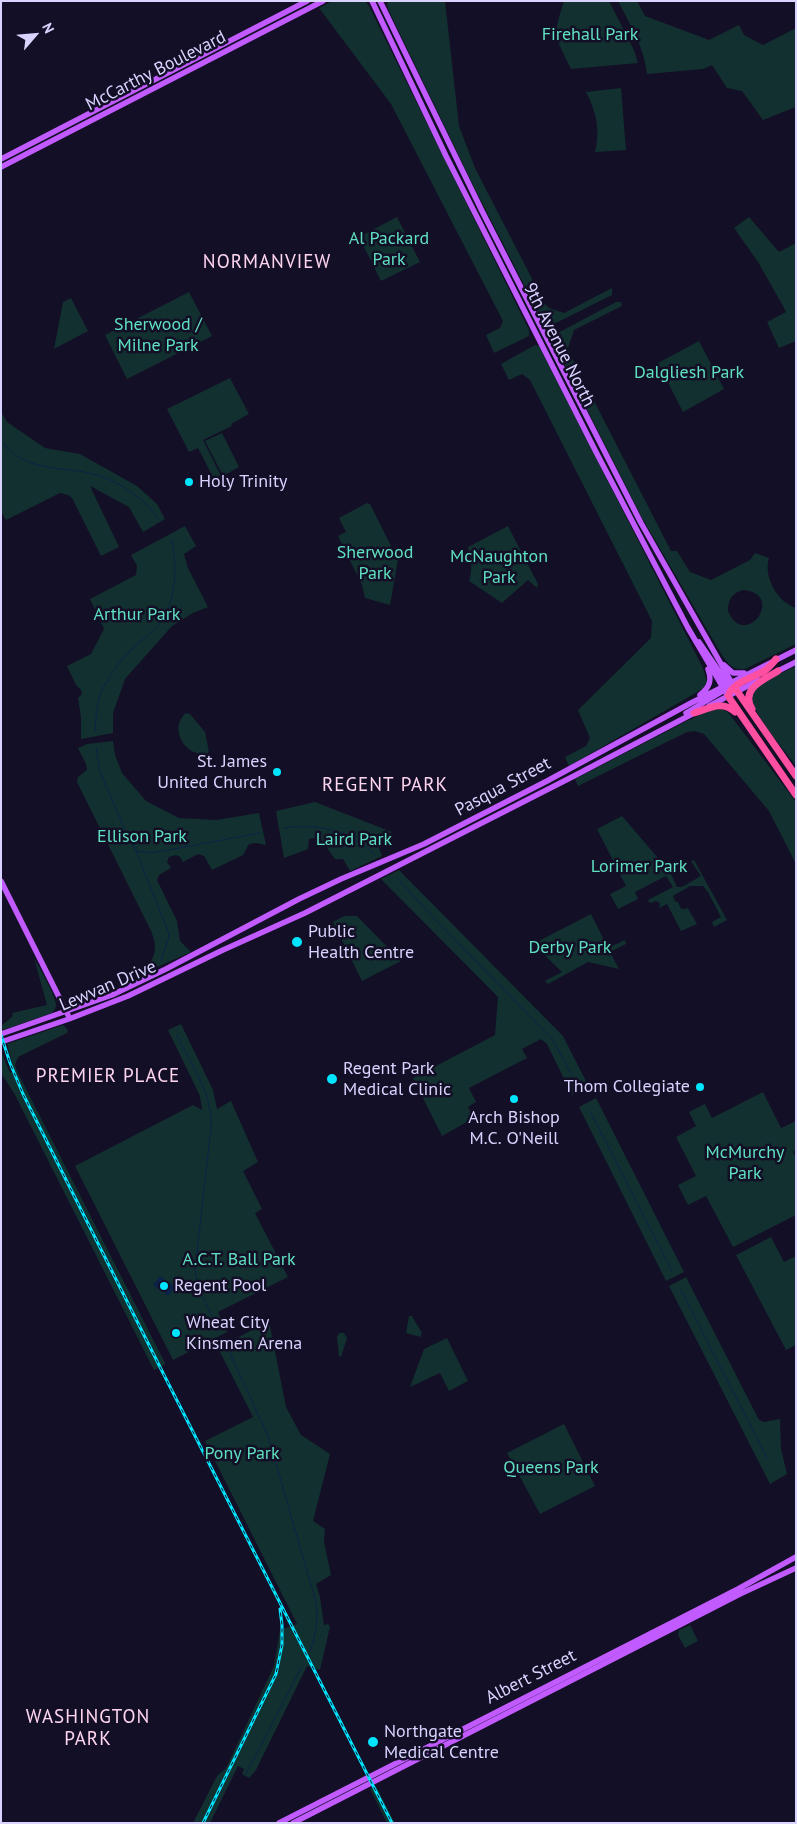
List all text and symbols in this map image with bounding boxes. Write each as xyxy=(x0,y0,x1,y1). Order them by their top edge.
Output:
north arrow xyxy=(10,10,60,60)
text: N xyxy=(38,20,58,36)
park label: Firehall Park xyxy=(542,24,638,46)
street label: McCarthy Boulevard xyxy=(82,26,230,116)
park label: Al Packard Park xyxy=(349,228,429,270)
district label: NORMANVIEW xyxy=(202,252,332,274)
street label: 9th Avenue North xyxy=(519,280,599,410)
park label: Sherwood / Milne Park xyxy=(114,314,202,356)
park label: Dalgliesh Park xyxy=(634,362,744,384)
place label: Holy Trinity xyxy=(199,471,287,493)
marker: Holy Trinity xyxy=(183,476,195,488)
park label: Sherwood Park xyxy=(337,542,413,584)
park label: McNaughton Park xyxy=(450,546,548,588)
park label: Arthur Park xyxy=(94,604,180,626)
place label: St. James United Church xyxy=(157,751,267,794)
street label: Pasqua Street xyxy=(452,753,554,821)
marker: St. James United Church xyxy=(271,766,283,778)
district label: REGENT PARK xyxy=(321,775,449,797)
park label: Ellison Park xyxy=(97,826,187,848)
park label: Laird Park xyxy=(316,829,392,851)
park label: Lorimer Park xyxy=(591,856,687,878)
place label: Public Health Centre xyxy=(308,921,414,964)
marker: Public Health Centre xyxy=(290,935,304,949)
park label: Derby Park xyxy=(529,937,611,959)
street label: Lewvan Drive xyxy=(56,956,160,1016)
place label: Regent Park Medical Clinic xyxy=(343,1058,451,1100)
district label: PREMIER PLACE xyxy=(34,1066,182,1088)
marker: Regent Park Medical Clinic xyxy=(325,1072,339,1086)
place label: Thom Collegiate xyxy=(564,1076,690,1098)
marker: Thom Collegiate xyxy=(694,1081,706,1093)
marker: Arch Bishop M.C. O'Neill xyxy=(508,1093,520,1105)
place label: Arch Bishop M.C. O'Neill xyxy=(468,1107,560,1150)
park label: McMurchy Park xyxy=(706,1142,784,1184)
park label: A.C.T. Ball Park xyxy=(182,1249,296,1271)
place label: Regent Pool xyxy=(174,1275,266,1297)
marker: Regent Pool xyxy=(158,1280,170,1292)
place label: Wheat City Kinsmen Arena xyxy=(186,1312,302,1355)
marker: Wheat City Kinsmen Arena xyxy=(170,1327,182,1339)
park label: Pony Park xyxy=(204,1443,280,1465)
park label: Queens Park xyxy=(503,1457,599,1479)
street label: Albert Street xyxy=(482,1645,580,1709)
district label: WASHINGTON PARK xyxy=(24,1707,152,1751)
place label: Northgate Medical Centre xyxy=(384,1721,499,1764)
marker: Northgate Medical Centre xyxy=(366,1735,380,1749)

